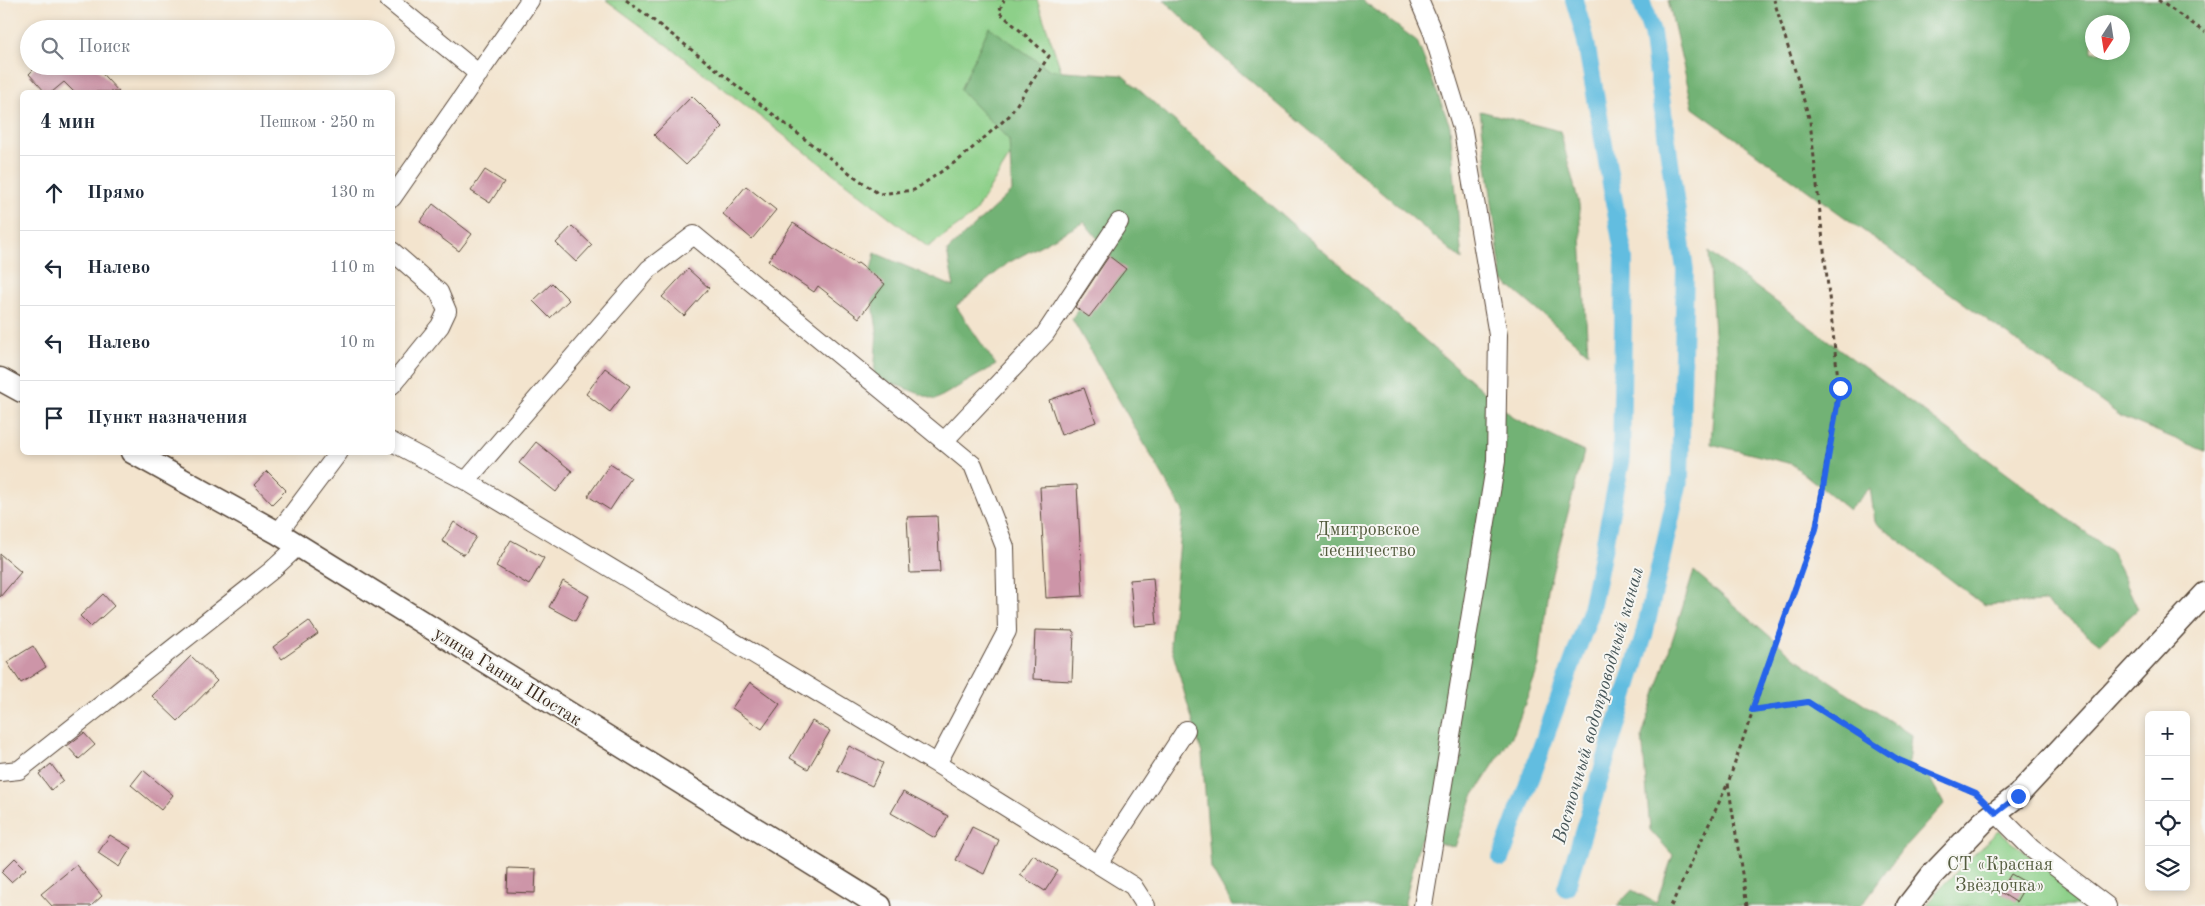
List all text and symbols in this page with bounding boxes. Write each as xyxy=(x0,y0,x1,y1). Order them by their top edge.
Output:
north arrow xyxy=(2085,15,2130,60)
search box xyxy=(20,20,395,75)
icon: search xyxy=(38,34,66,62)
text: Поиск xyxy=(78,38,130,57)
text: 4 мин xyxy=(40,112,95,133)
text: Пешком · 250 m xyxy=(259,115,375,131)
icon: ahead xyxy=(40,179,68,207)
text: Прямо xyxy=(87,184,145,203)
text: 130 m xyxy=(330,185,375,201)
icon: left xyxy=(40,254,68,282)
text: Налево xyxy=(87,259,150,278)
text: 110 m xyxy=(330,260,375,276)
icon: left xyxy=(40,329,68,357)
text: Налево xyxy=(87,334,150,353)
text: 10 m xyxy=(339,335,375,351)
route start xyxy=(1829,377,1852,400)
icon: arrive xyxy=(40,404,68,432)
text: Пункт назначения xyxy=(87,409,247,428)
park label: Дмитровское лесничество xyxy=(1317,521,1419,560)
water label: Восточный водопроводный канал xyxy=(1550,565,1648,847)
street label: улица Ганны Шостак xyxy=(430,624,584,730)
map controls xyxy=(2145,711,2190,891)
button: + xyxy=(2145,711,2190,756)
button: − xyxy=(2145,756,2190,801)
route end xyxy=(2007,785,2030,808)
button: locate xyxy=(2145,801,2190,846)
button: layers xyxy=(2145,846,2190,891)
park label: СТ «Красная Звёздочка» xyxy=(1947,856,2053,895)

